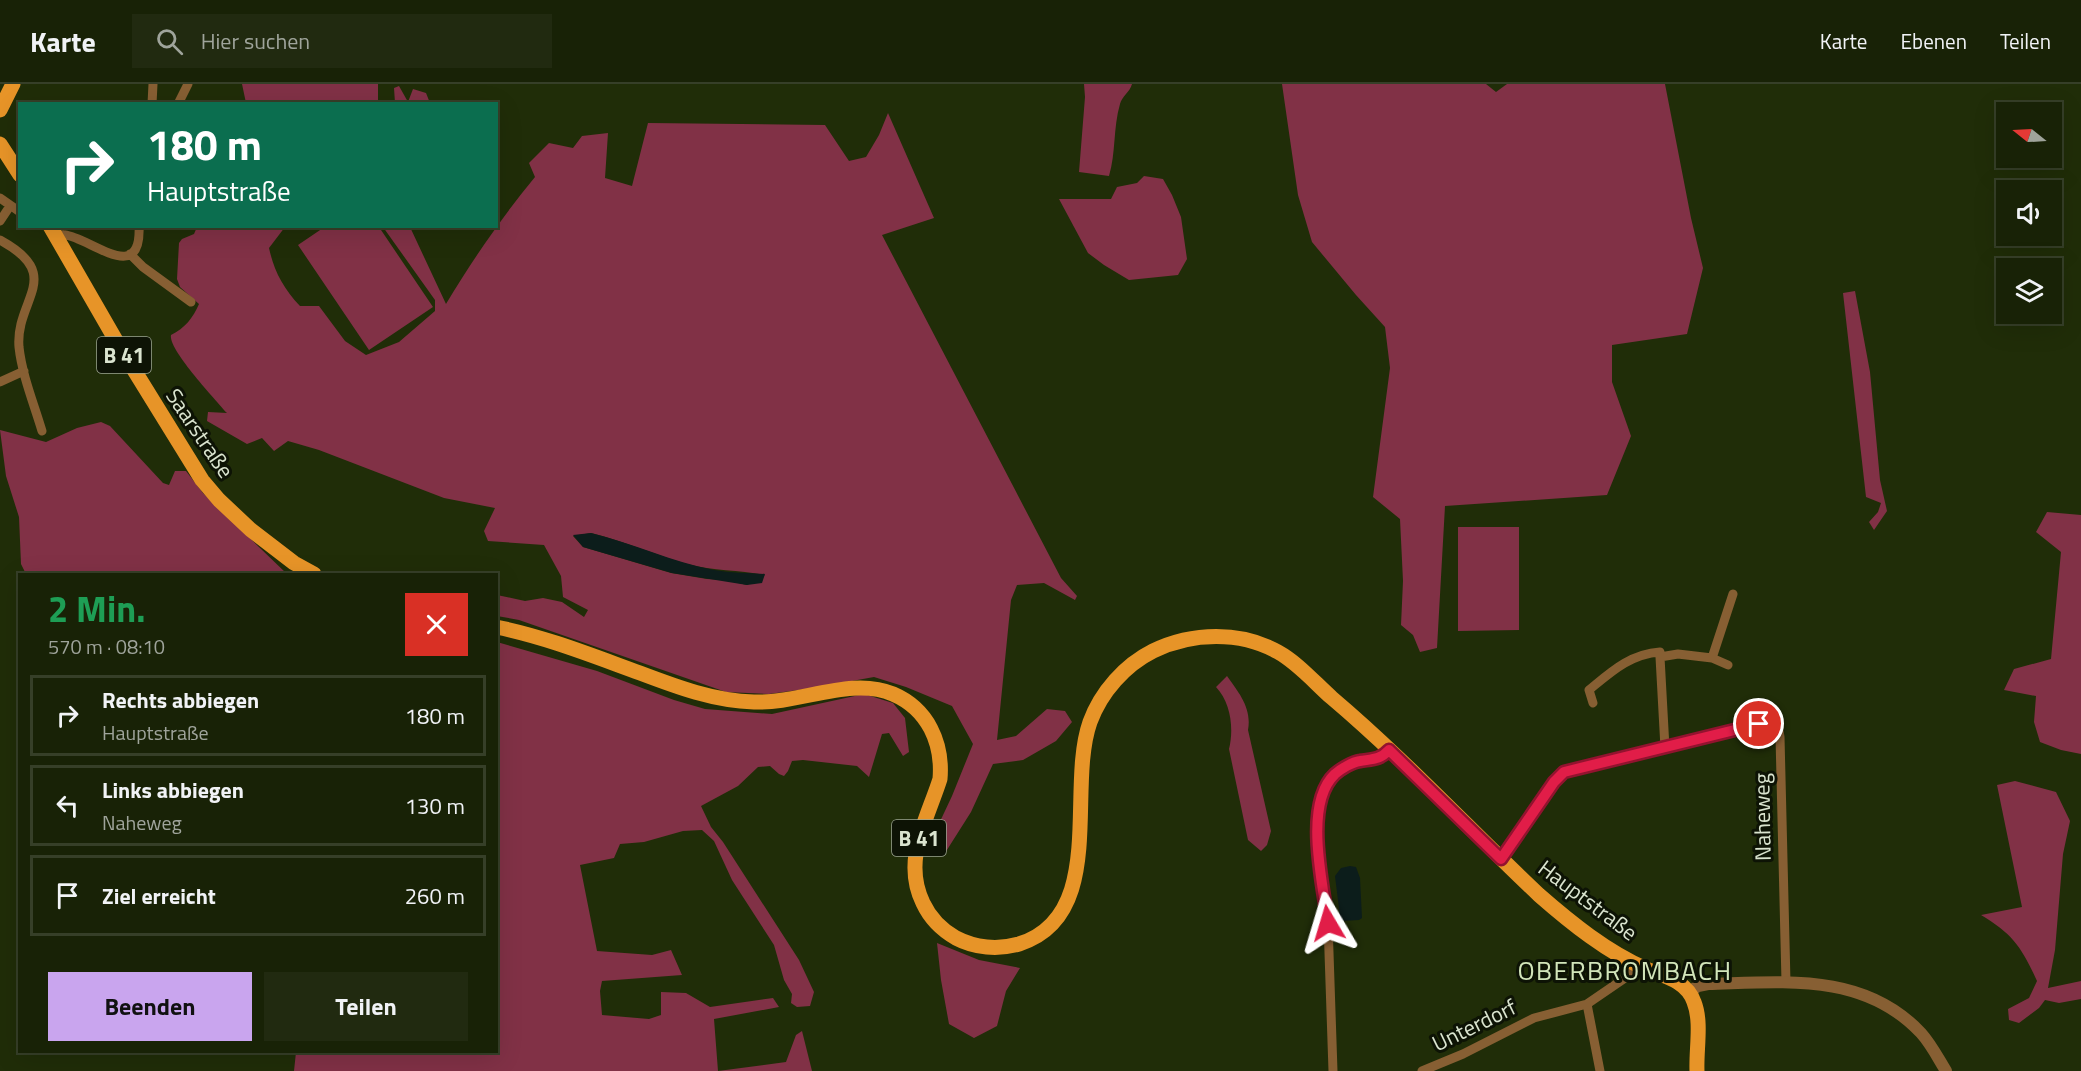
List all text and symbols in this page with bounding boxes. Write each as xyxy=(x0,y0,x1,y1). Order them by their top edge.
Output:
search box xyxy=(132,14,552,68)
text: Karte xyxy=(30,20,96,63)
text: Hier suchen xyxy=(201,24,310,58)
icon: search xyxy=(153,25,186,58)
text: Karte xyxy=(1820,25,1867,57)
text: Ebenen xyxy=(1900,25,1967,57)
text: Teilen xyxy=(2000,25,2051,57)
north arrow xyxy=(1996,102,2062,168)
map controls xyxy=(1996,102,2062,324)
text: 180 m xyxy=(147,112,262,176)
icon: right xyxy=(48,126,126,204)
text: Hauptstraße xyxy=(147,170,291,211)
button: sound xyxy=(1996,180,2062,246)
button: layers xyxy=(1996,258,2062,324)
road number: B 41 xyxy=(97,337,151,373)
street label: Saarstraße xyxy=(157,381,243,485)
text: 2 Min. xyxy=(48,581,145,636)
button: close xyxy=(405,593,468,656)
text: 570 m · 08:10 xyxy=(48,631,165,662)
text: Rechts abbiegen xyxy=(102,683,259,717)
pin xyxy=(1733,698,1784,749)
icon: right xyxy=(51,699,84,732)
text: 180 m xyxy=(405,699,465,733)
icon: arrive xyxy=(1742,707,1775,740)
text: Hauptstraße xyxy=(102,717,208,748)
text: Links abbiegen xyxy=(102,773,244,807)
street label: Naheweg xyxy=(1744,773,1780,861)
icon: left xyxy=(51,789,84,822)
text: 130 m xyxy=(405,789,465,823)
text: Naheweg xyxy=(102,807,182,838)
road number: B 41 xyxy=(892,820,946,856)
street label: Hauptstraße xyxy=(1531,851,1645,949)
icon: arrive xyxy=(51,879,84,912)
text: Ziel erreicht xyxy=(102,879,216,913)
text: 260 m xyxy=(405,879,465,913)
position arrow xyxy=(1296,891,1360,955)
district label: OBERBROMBACH xyxy=(1517,951,1733,990)
button: Beenden xyxy=(48,972,252,1041)
button: Teilen xyxy=(264,972,468,1041)
street label: Unterdorf xyxy=(1426,990,1523,1060)

